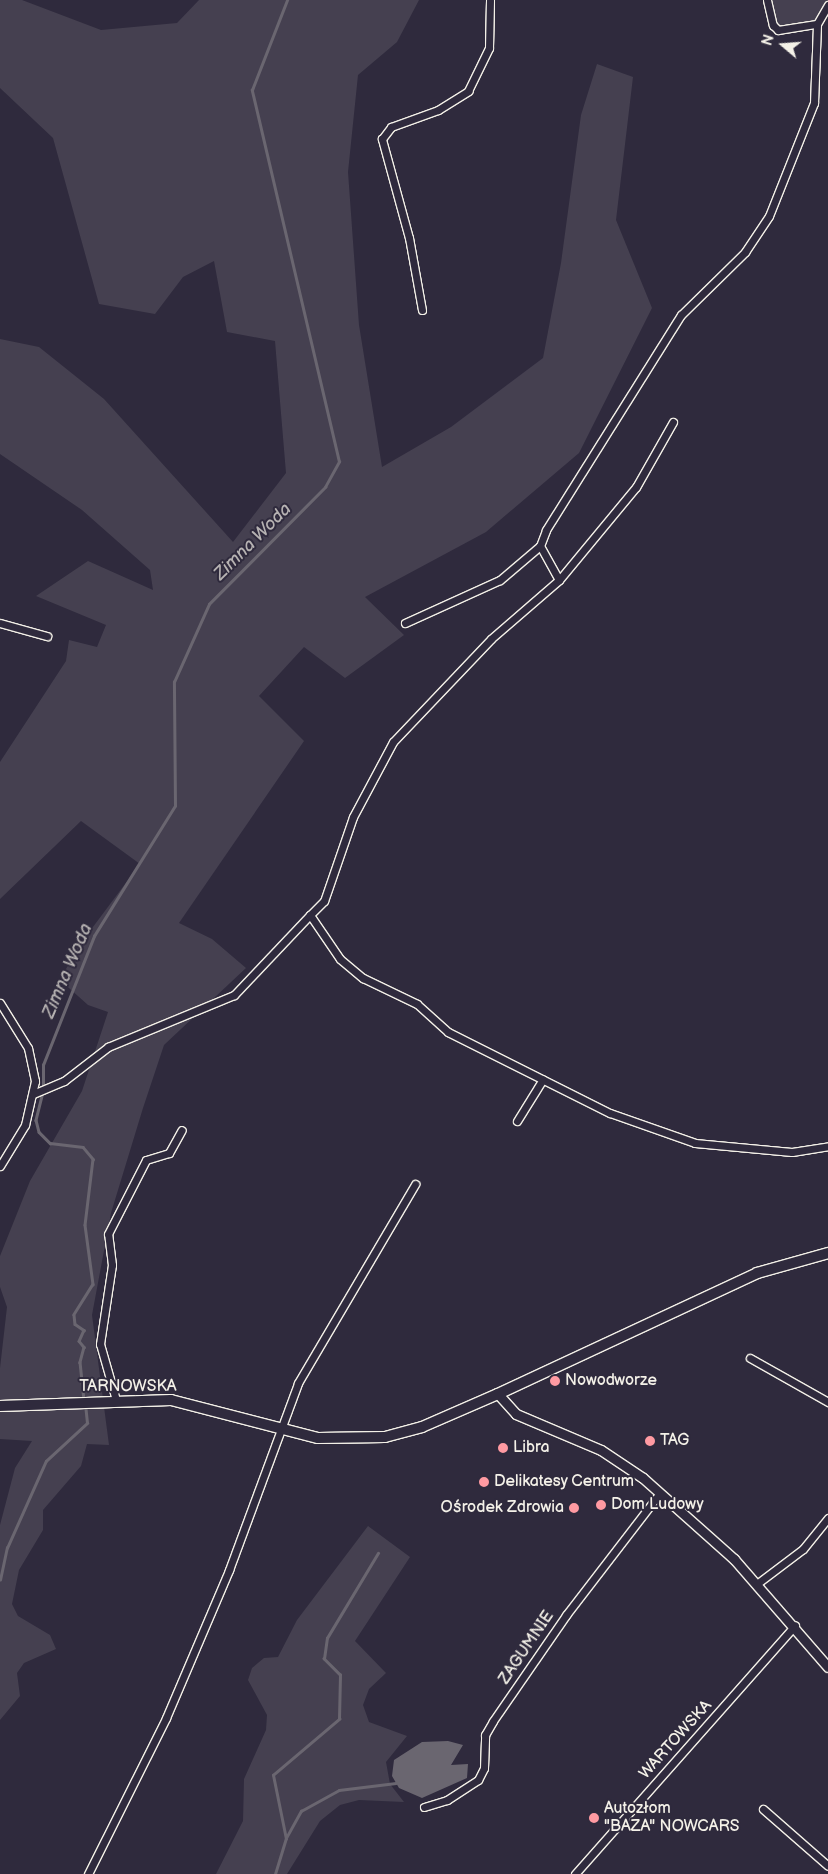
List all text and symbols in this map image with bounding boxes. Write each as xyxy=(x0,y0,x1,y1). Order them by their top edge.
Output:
north arrow xyxy=(758,20,808,70)
text: N xyxy=(759,33,778,48)
water label: Zimna Woda xyxy=(210,499,296,585)
water label: Zimna Woda xyxy=(38,920,98,1022)
place label: Nowodworze xyxy=(565,1371,657,1391)
marker: Nowodworze xyxy=(549,1375,561,1387)
street label: TARNOWSKA xyxy=(79,1377,177,1397)
place label: TAG xyxy=(660,1431,689,1451)
marker: TAG xyxy=(644,1435,656,1447)
place label: Libra xyxy=(513,1438,549,1458)
marker: Libra xyxy=(497,1442,509,1454)
place label: Delikatesy Centrum xyxy=(494,1472,635,1492)
marker: Delikatesy Centrum xyxy=(478,1476,490,1488)
place label: Dom Ludowy xyxy=(611,1495,704,1515)
place label: Ośrodek Zdrowia xyxy=(441,1498,564,1518)
marker: Dom Ludowy xyxy=(595,1499,607,1511)
marker: Ośrodek Zdrowia xyxy=(568,1502,580,1514)
street label: ZAGUMNIE xyxy=(496,1608,558,1688)
street label: WARTOWSKA xyxy=(636,1697,716,1783)
place label: Autozłom "BAZA" NOWCARS xyxy=(604,1799,740,1837)
marker: Autozłom "BAZA" NOWCARS xyxy=(588,1812,600,1824)

